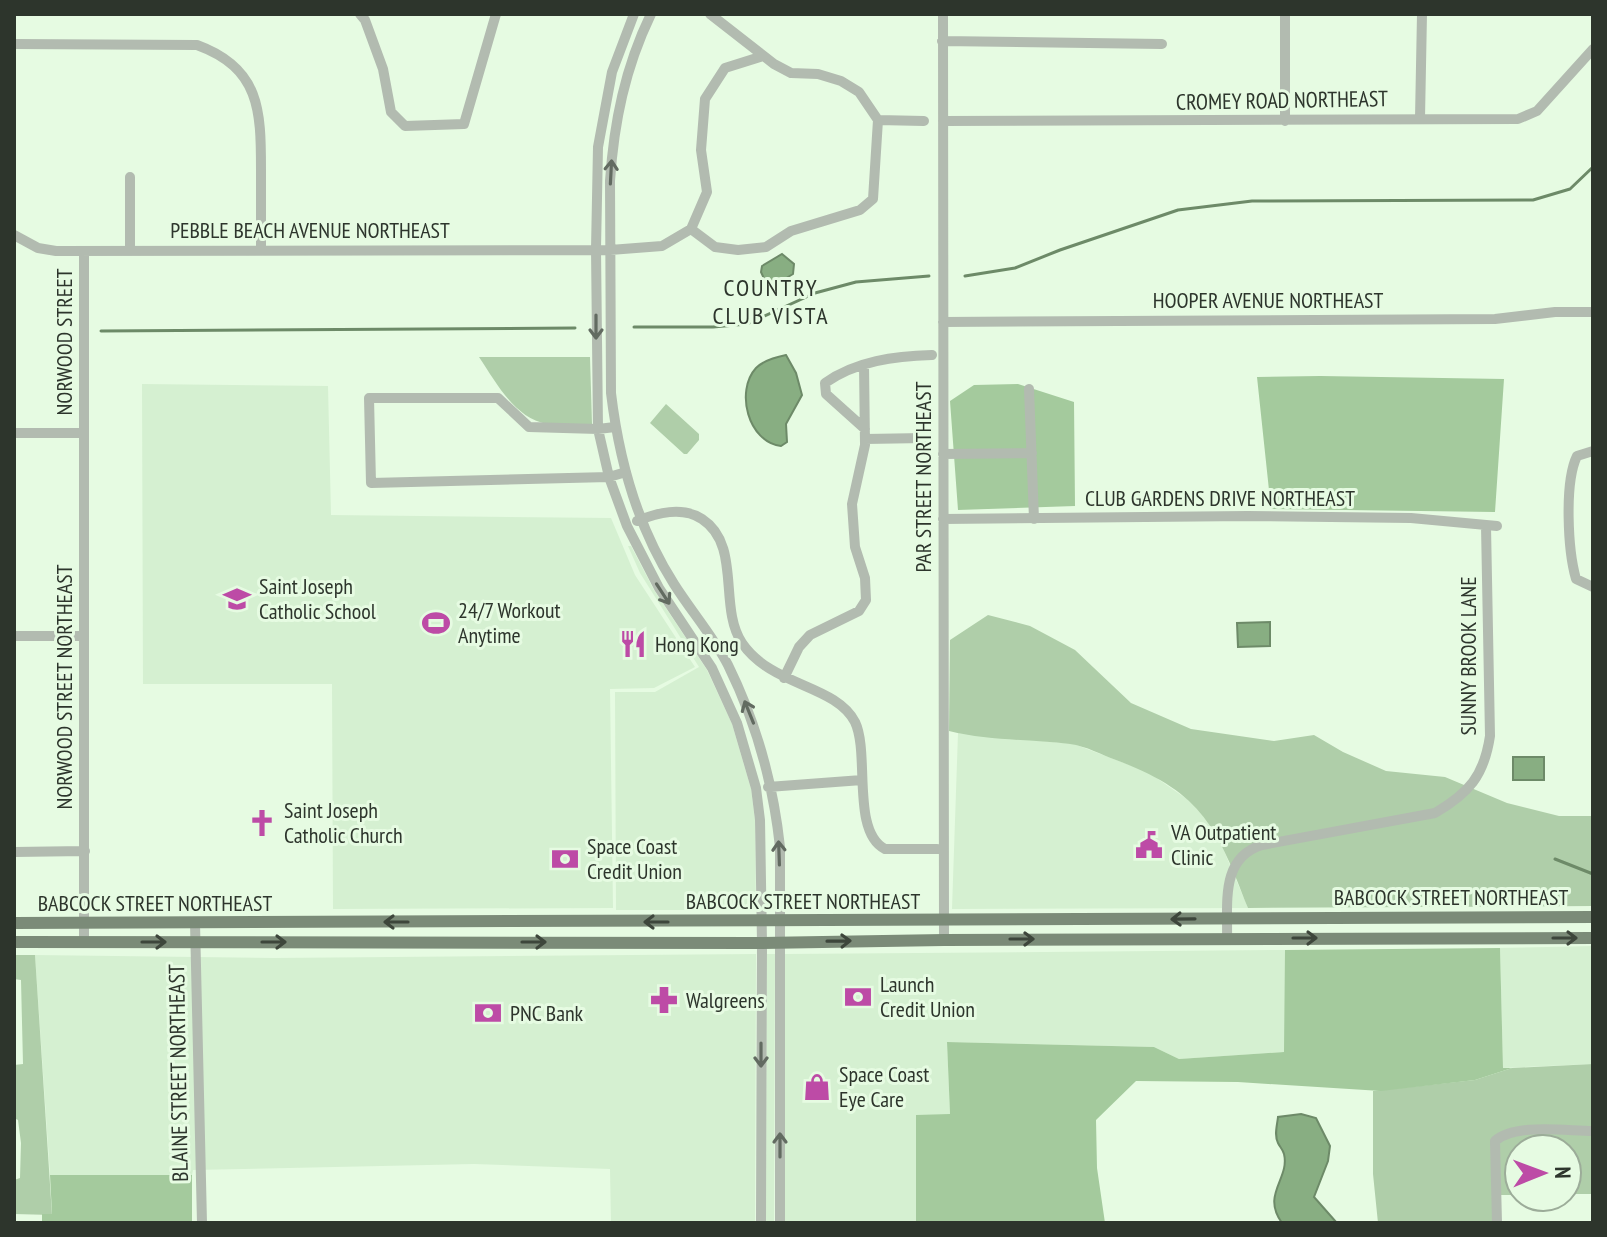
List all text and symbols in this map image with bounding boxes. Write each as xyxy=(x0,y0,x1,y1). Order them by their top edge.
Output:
street label: CROMEY ROAD NORTHEAST xyxy=(1176,84,1388,116)
one-way arrow xyxy=(603,159,618,186)
street label: PEBBLE BEACH AVENUE NORTHEAST xyxy=(170,216,450,244)
street label: NORWOOD STREET xyxy=(50,268,78,416)
district label: COUNTRY CLUB VISTA xyxy=(712,272,830,331)
street label: HOOPER AVENUE NORTHEAST xyxy=(1153,286,1384,314)
one-way arrow xyxy=(588,313,604,340)
street label: PAR STREET NORTHEAST xyxy=(909,381,937,573)
street label: CLUB GARDENS DRIVE NORTHEAST xyxy=(1085,484,1355,512)
street label: NORWOOD STREET NORTHEAST xyxy=(50,564,78,810)
place label: Saint Joseph Catholic School xyxy=(259,572,377,625)
street label: SUNNY BROOK LANE xyxy=(1454,576,1482,736)
one-way arrow xyxy=(655,583,672,605)
school or university icon: Saint Joseph Catholic School xyxy=(222,584,252,614)
place label: 24/7 Workout Anytime xyxy=(458,596,561,649)
sports icon: 24/7 Workout Anytime xyxy=(421,608,451,638)
restaurant icon: Hong Kong xyxy=(618,629,648,659)
place label: Hong Kong xyxy=(655,630,739,658)
one-way arrow xyxy=(740,700,755,725)
place label: Saint Joseph Catholic Church xyxy=(284,796,403,849)
church icon: Saint Joseph Catholic Church xyxy=(247,808,277,838)
place label: VA Outpatient Clinic xyxy=(1170,818,1276,871)
public building icon: VA Outpatient Clinic xyxy=(1134,830,1164,860)
place label: Space Coast Credit Union xyxy=(587,832,682,885)
one-way arrow xyxy=(772,840,787,867)
bank icon: Space Coast Credit Union xyxy=(550,844,580,874)
street label: BABCOCK STREET NORTHEAST xyxy=(1334,883,1568,911)
street label: BABCOCK STREET NORTHEAST xyxy=(686,887,920,915)
street label: BABCOCK STREET NORTHEAST xyxy=(38,889,272,917)
one-way arrow xyxy=(1170,911,1197,927)
one-way arrow xyxy=(383,914,410,930)
one-way arrow xyxy=(643,914,670,930)
one-way arrow xyxy=(1551,930,1578,946)
one-way arrow xyxy=(1008,931,1035,947)
one-way arrow xyxy=(1291,931,1318,946)
one-way arrow xyxy=(140,934,167,950)
one-way arrow xyxy=(260,934,287,950)
one-way arrow xyxy=(520,934,547,950)
one-way arrow xyxy=(825,934,852,949)
street label: BLAINE STREET NORTHEAST xyxy=(162,964,194,1182)
place label: Launch Credit Union xyxy=(880,970,975,1023)
bank icon: Launch Credit Union xyxy=(843,982,873,1012)
pharmacy icon: Walgreens xyxy=(649,985,679,1015)
place label: Walgreens xyxy=(686,986,765,1014)
bank icon: PNC Bank xyxy=(473,998,503,1028)
place label: PNC Bank xyxy=(510,999,584,1027)
one-way arrow xyxy=(753,1041,769,1068)
place label: Space Coast Eye Care xyxy=(839,1060,929,1113)
shop icon: Space Coast Eye Care xyxy=(802,1072,832,1102)
one-way arrow xyxy=(772,1132,788,1159)
north arrow xyxy=(1503,1133,1583,1213)
text: N xyxy=(1549,1166,1577,1179)

